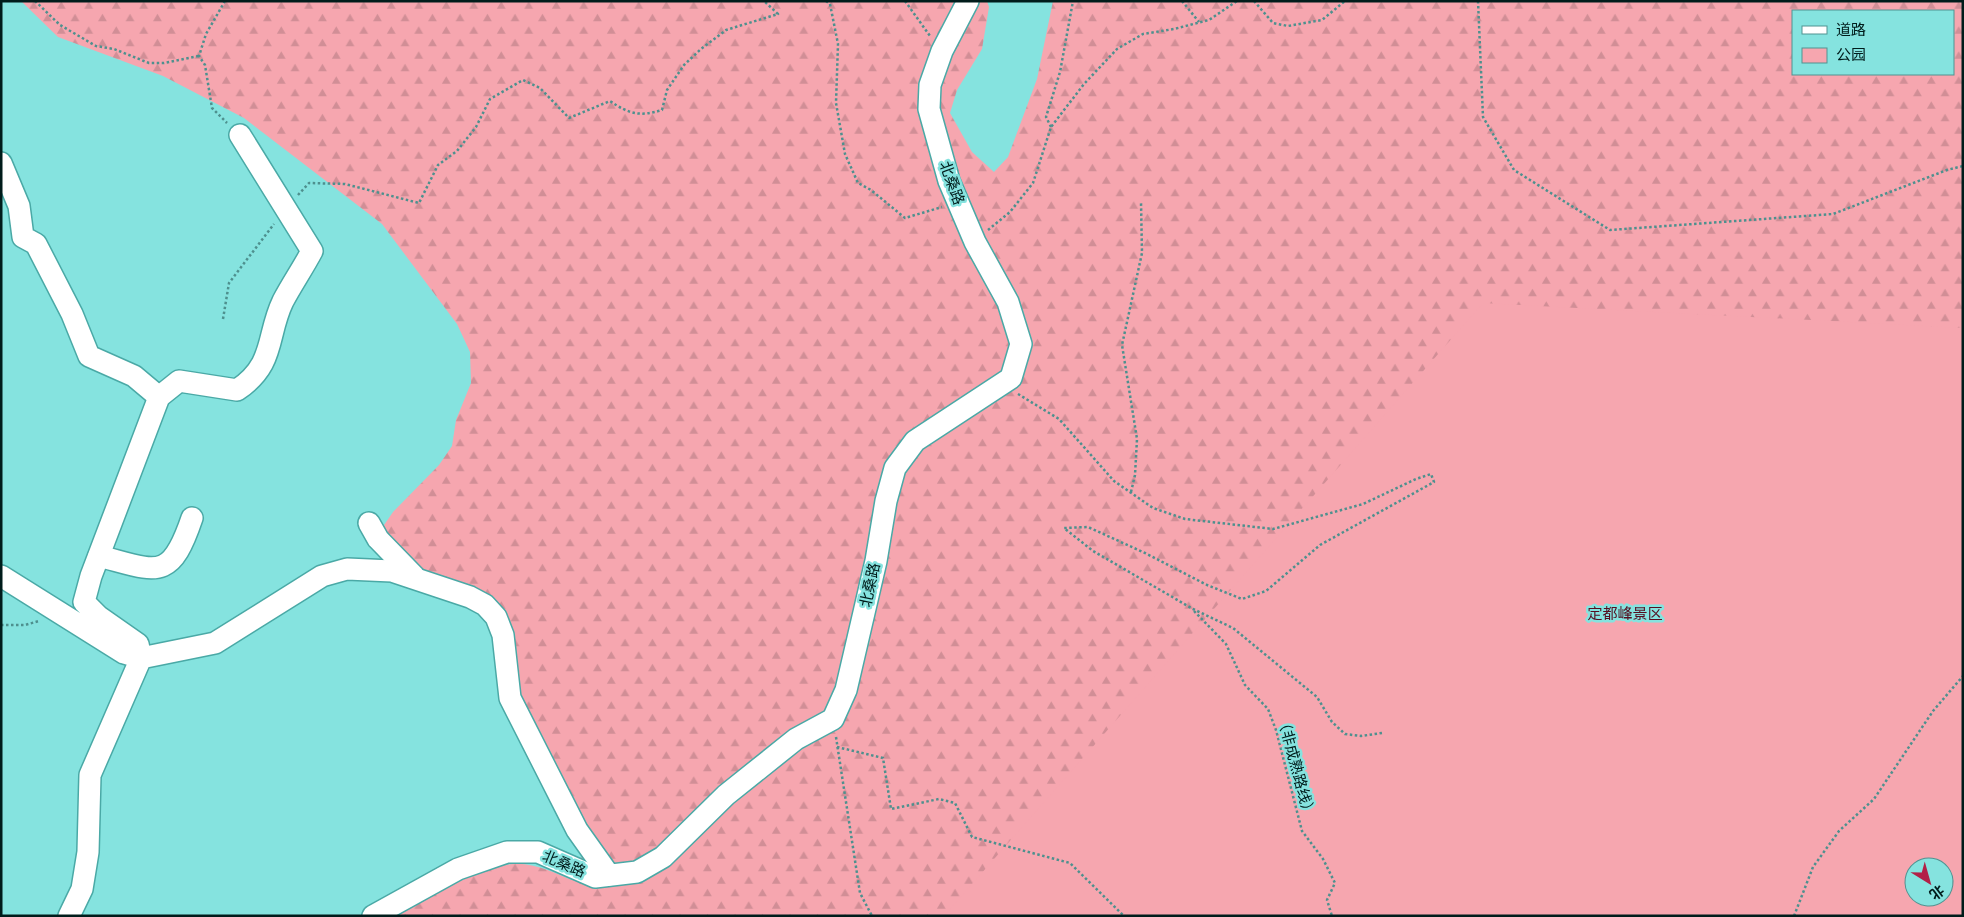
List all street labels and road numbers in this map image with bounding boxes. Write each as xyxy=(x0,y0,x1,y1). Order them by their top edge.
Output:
street label: 北桑路 xyxy=(936,159,968,207)
street label: 北桑路 xyxy=(857,561,883,609)
street label: （非成熟路线） xyxy=(1274,714,1318,820)
street label: 北桑路 xyxy=(540,847,588,881)

